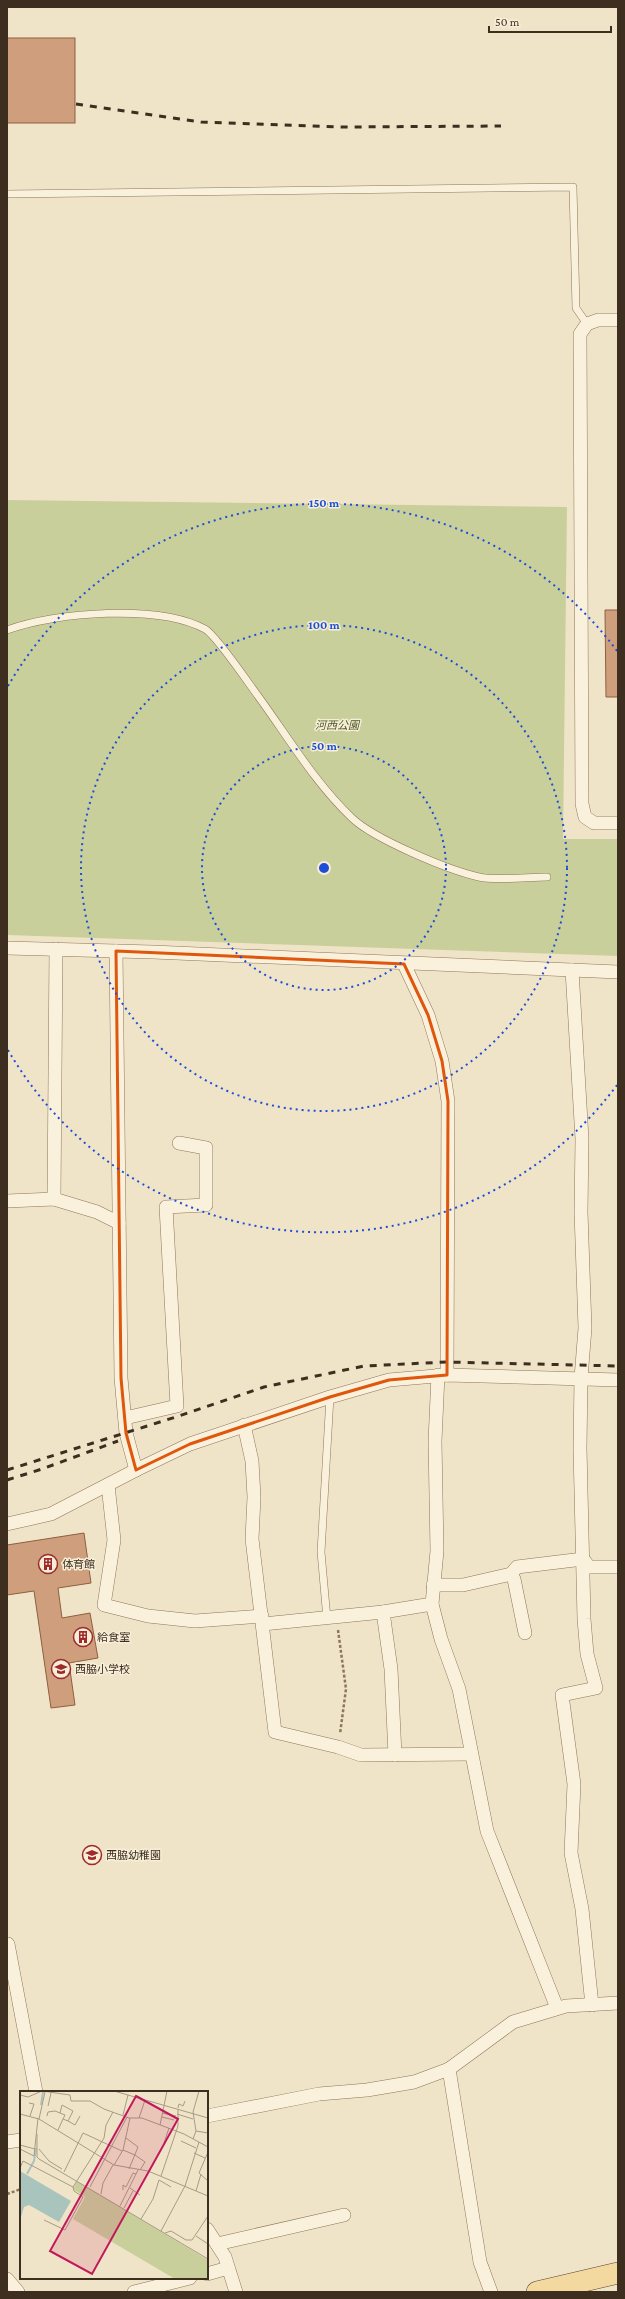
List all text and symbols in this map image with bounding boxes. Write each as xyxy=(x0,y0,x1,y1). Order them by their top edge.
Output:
scale bar xyxy=(489,8,611,34)
text: 50 m xyxy=(495,15,520,29)
text: 150 m xyxy=(309,496,340,510)
text: 100 m xyxy=(308,618,341,632)
park label: 河西公園 xyxy=(315,719,361,731)
text: 50 m xyxy=(311,739,338,753)
centre of rings xyxy=(317,861,331,875)
building icon: 体育館 xyxy=(37,1553,59,1575)
place label: 体育館 xyxy=(62,1558,95,1570)
building icon: 給食室 xyxy=(72,1626,94,1648)
place label: 給食室 xyxy=(97,1631,130,1643)
school or university icon: 西脇小学校 xyxy=(50,1658,72,1680)
place label: 西脇小学校 xyxy=(75,1663,130,1675)
school or university icon: 西脇幼稚園 xyxy=(81,1844,103,1866)
place label: 西脇幼稚園 xyxy=(106,1849,161,1861)
inset map xyxy=(20,2091,208,2279)

